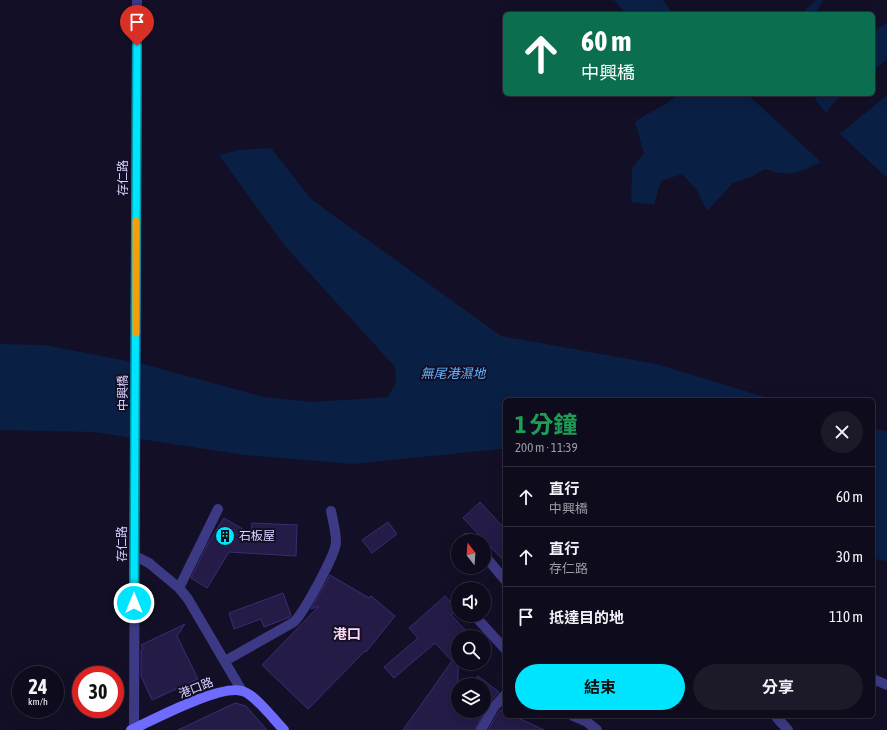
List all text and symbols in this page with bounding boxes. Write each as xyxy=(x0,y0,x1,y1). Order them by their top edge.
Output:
pin xyxy=(120,5,154,46)
icon: arrive xyxy=(126,11,148,33)
text: 60 m xyxy=(581,25,631,57)
icon: ahead xyxy=(515,28,567,80)
text: 中興橋 xyxy=(581,62,635,83)
street label: 存仁路 xyxy=(116,160,130,196)
water label: 無尾港濕地 xyxy=(420,366,486,381)
street label: 中興橋 xyxy=(116,375,130,411)
text: 1 分鐘 xyxy=(515,411,578,438)
button: close xyxy=(821,411,863,453)
text: 200 m · 11:39 xyxy=(515,440,578,455)
text: 直行 xyxy=(549,480,579,497)
icon: ahead xyxy=(515,486,537,508)
text: 60 m xyxy=(836,488,863,505)
text: 中興橋 xyxy=(549,501,588,516)
building icon: 石板屋 xyxy=(214,525,236,547)
street label: 存仁路 xyxy=(115,526,129,562)
place label: 石板屋 xyxy=(239,529,275,543)
north arrow xyxy=(451,534,491,574)
map controls xyxy=(451,534,491,718)
text: 直行 xyxy=(549,540,579,557)
icon: ahead xyxy=(515,546,537,568)
text: 30 m xyxy=(836,548,863,565)
text: 存仁路 xyxy=(549,561,588,576)
position arrow xyxy=(113,582,155,624)
button: sound xyxy=(451,582,491,622)
icon: arrive xyxy=(515,606,537,628)
text: 110 m xyxy=(829,608,863,625)
text: 抵達目的地 xyxy=(549,609,624,626)
district label: 港口 xyxy=(333,626,361,642)
button: search xyxy=(451,630,491,670)
button: 結束 xyxy=(515,664,685,710)
button: 分享 xyxy=(693,664,863,710)
speed limit sign: 30 xyxy=(72,666,124,718)
text: 24 xyxy=(29,675,47,698)
street label: 港口路 xyxy=(177,675,215,701)
button: layers xyxy=(451,678,491,718)
text: km/h xyxy=(28,696,48,707)

